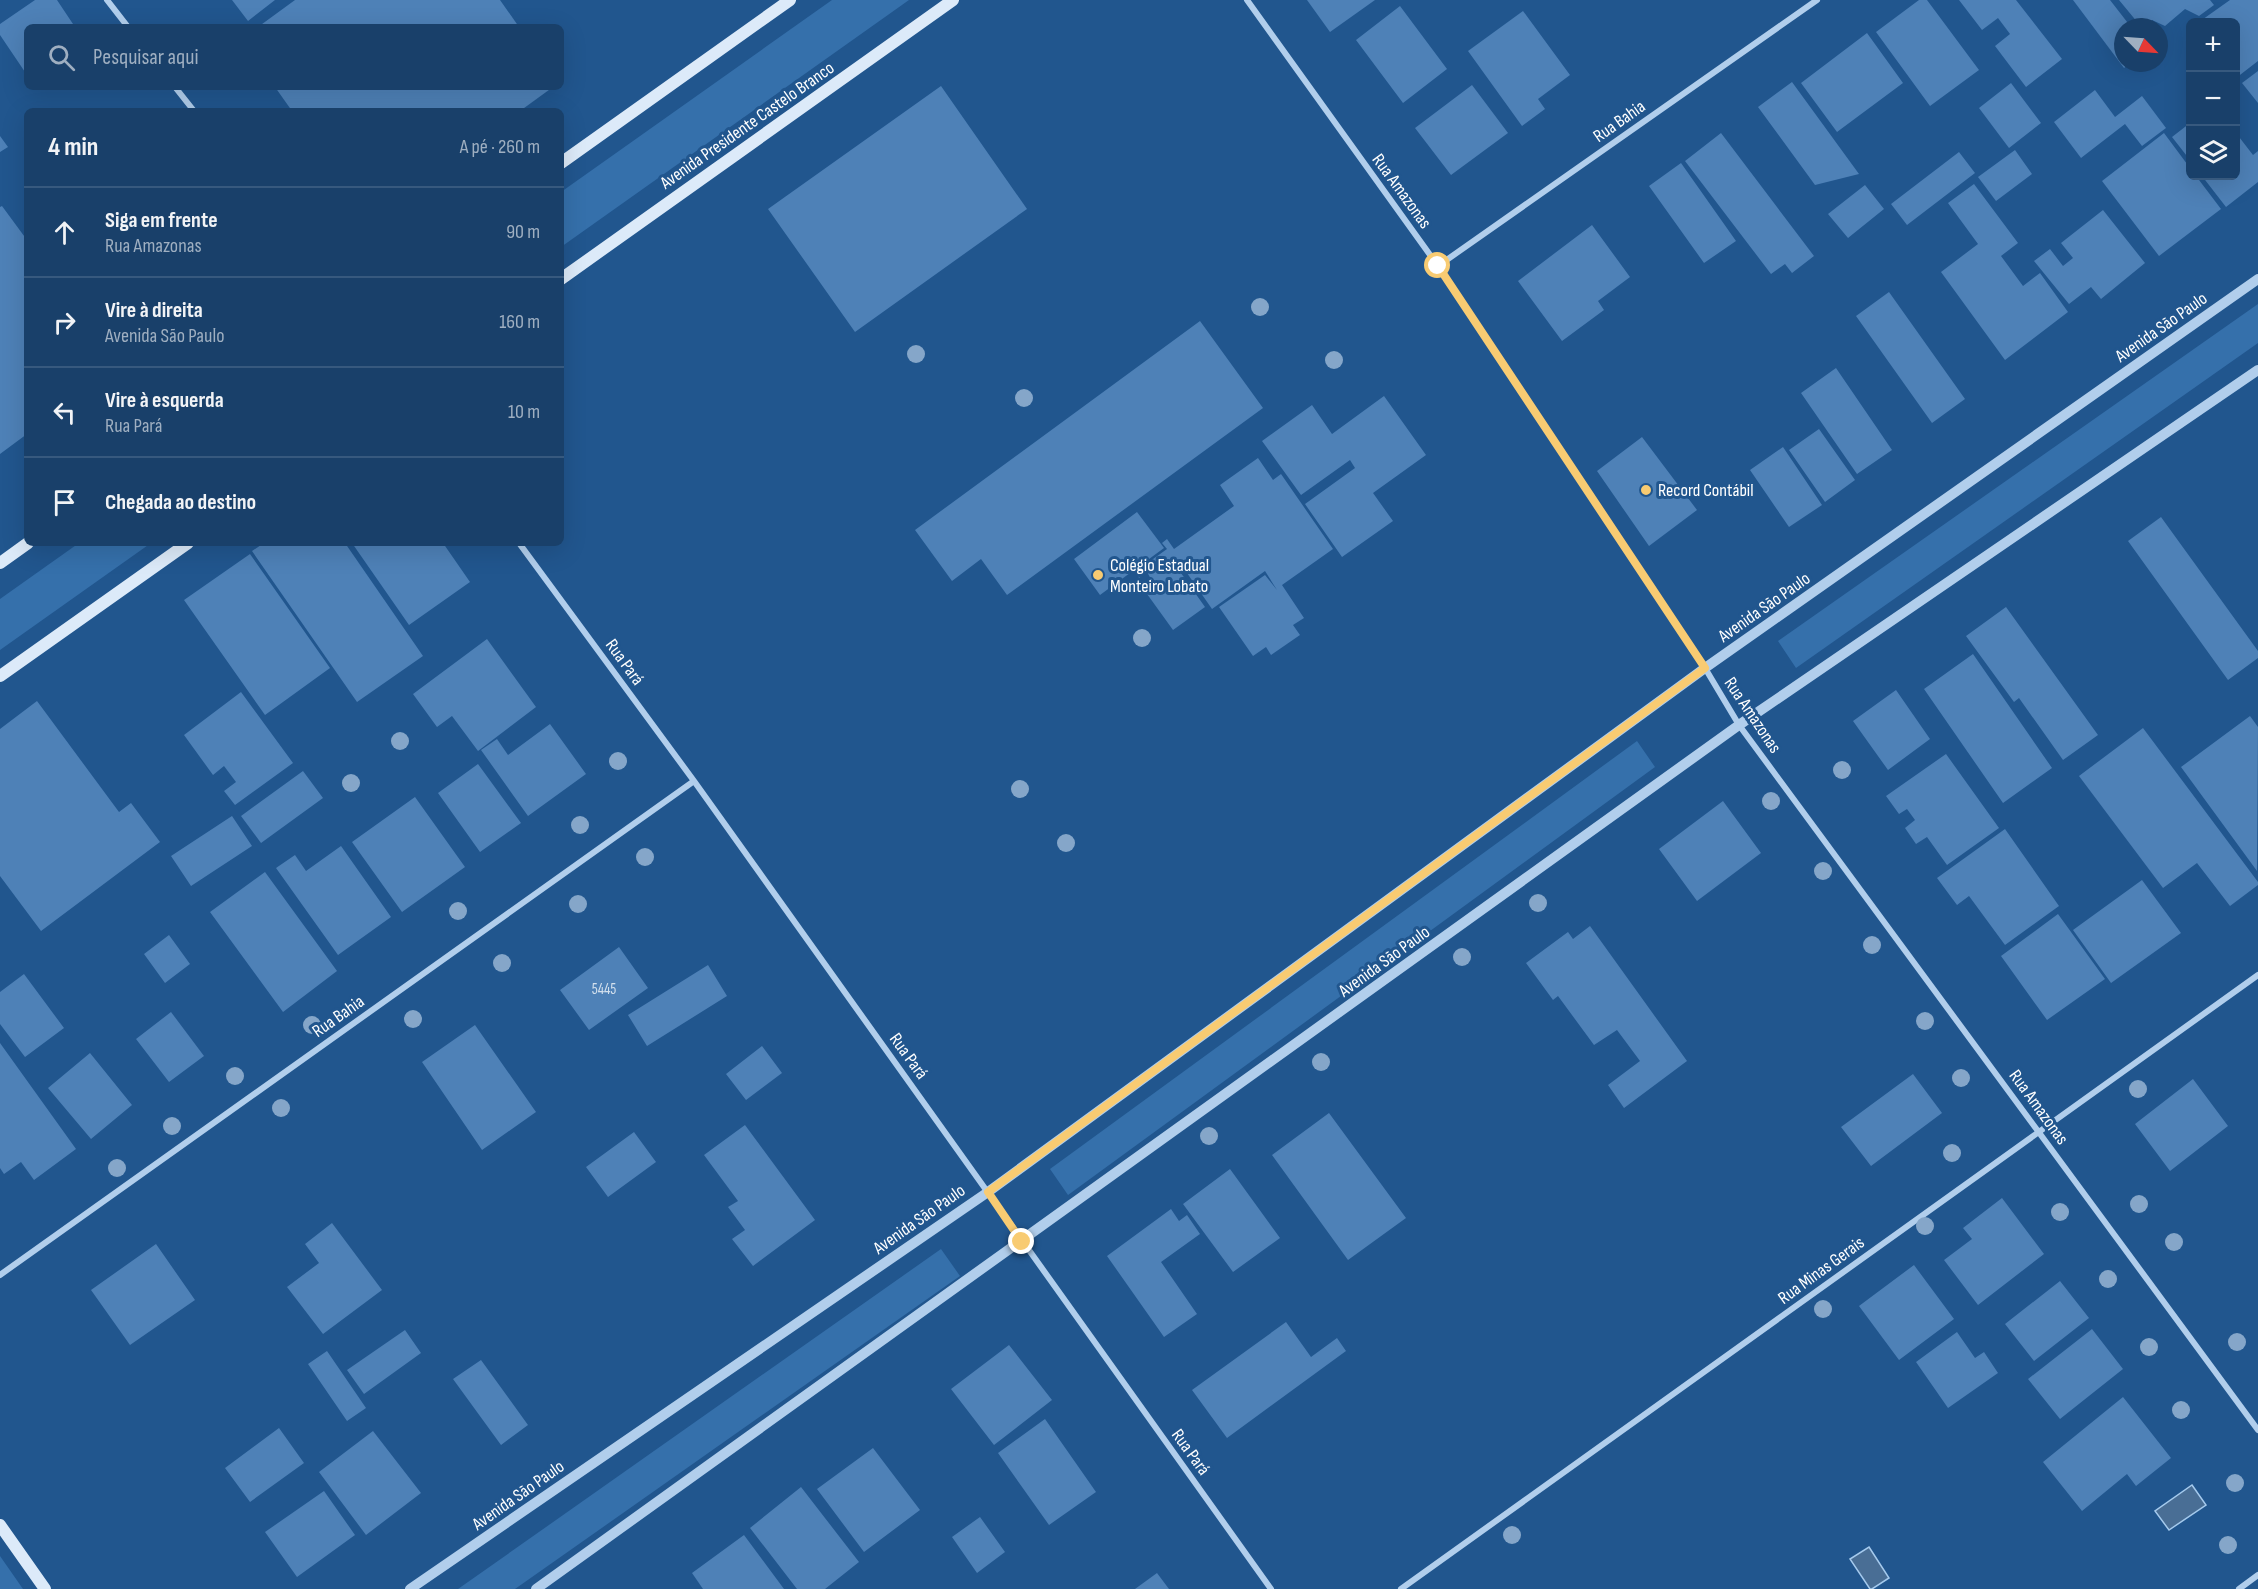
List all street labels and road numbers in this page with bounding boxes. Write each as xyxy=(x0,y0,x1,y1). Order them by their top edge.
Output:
street label: Avenida Presidente Castelo Branco xyxy=(655,57,838,194)
street label: Rua Bahia xyxy=(1589,96,1649,147)
street label: Rua Amazonas xyxy=(1368,150,1436,233)
street label: Avenida São Paulo xyxy=(2110,288,2211,367)
street label: Avenida São Paulo xyxy=(1713,568,1814,647)
street label: Rua Pará xyxy=(601,635,648,689)
street label: Rua Amazonas xyxy=(1720,673,1786,757)
street label: Avenida São Paulo xyxy=(1334,921,1434,1002)
street label: Rua Bahia xyxy=(308,991,368,1042)
street label: Rua Pará xyxy=(885,1029,932,1083)
street label: Rua Amazonas xyxy=(2005,1066,2073,1149)
street label: Avenida São Paulo xyxy=(868,1180,969,1259)
street label: Rua Minas Gerais xyxy=(1774,1232,1869,1309)
street label: Rua Pará xyxy=(1167,1425,1214,1479)
street label: Avenida São Paulo xyxy=(467,1456,568,1535)

